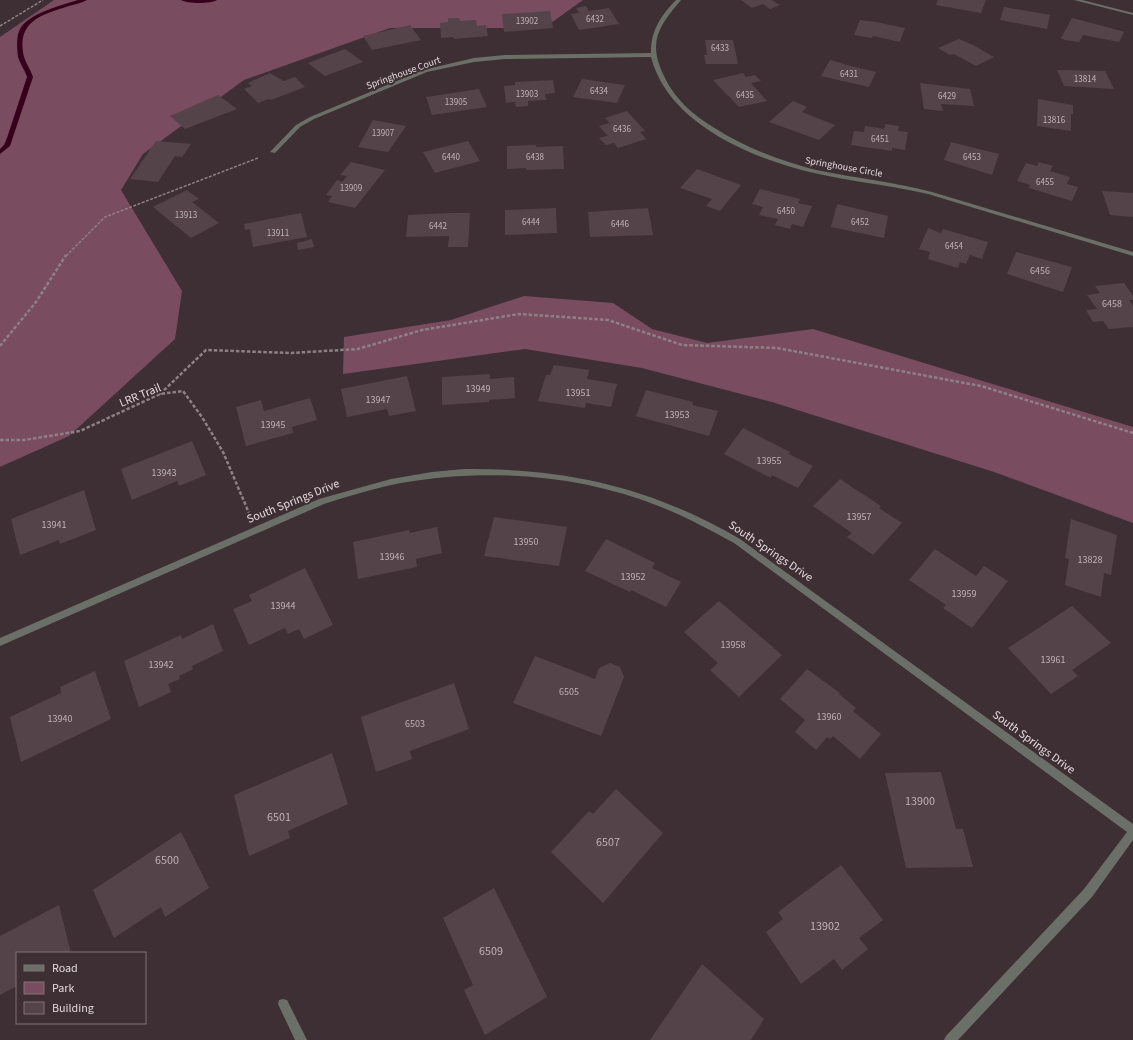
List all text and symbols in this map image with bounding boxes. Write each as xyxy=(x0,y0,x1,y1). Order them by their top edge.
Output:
house number: 6432 xyxy=(586,13,604,26)
house number: 13902 xyxy=(516,15,539,28)
house number: 6433 xyxy=(711,42,729,55)
street label: Springhouse Court xyxy=(364,53,443,93)
house number: 6431 xyxy=(840,68,858,81)
house number: 13814 xyxy=(1074,73,1097,86)
house number: 6434 xyxy=(590,85,608,98)
house number: 13903 xyxy=(516,88,539,101)
house number: 6435 xyxy=(736,89,754,102)
house number: 6429 xyxy=(938,90,956,103)
house number: 13905 xyxy=(445,96,468,109)
house number: 13816 xyxy=(1043,114,1066,127)
house number: 6436 xyxy=(613,123,631,136)
house number: 13907 xyxy=(372,127,395,140)
house number: 6451 xyxy=(871,133,889,146)
house number: 6440 xyxy=(442,151,460,164)
house number: 6438 xyxy=(526,151,544,164)
house number: 6453 xyxy=(963,151,981,164)
street label: Springhouse Circle xyxy=(804,153,884,181)
house number: 6455 xyxy=(1036,176,1054,189)
house number: 13909 xyxy=(340,182,363,195)
house number: 6450 xyxy=(777,205,795,218)
house number: 13913 xyxy=(175,209,198,222)
house number: 6444 xyxy=(522,216,540,229)
house number: 6452 xyxy=(851,216,869,229)
house number: 6446 xyxy=(611,218,629,231)
house number: 6442 xyxy=(429,220,447,233)
house number: 13911 xyxy=(267,227,289,240)
house number: 6454 xyxy=(945,240,963,253)
house number: 6456 xyxy=(1030,264,1050,278)
house number: 6458 xyxy=(1102,297,1122,311)
street label: LRR Trail xyxy=(117,379,164,412)
house number: 13949 xyxy=(466,382,490,396)
house number: 13951 xyxy=(566,386,590,400)
house number: 13947 xyxy=(366,393,390,407)
house number: 13953 xyxy=(665,408,689,422)
house number: 13945 xyxy=(261,418,285,432)
house number: 13955 xyxy=(757,454,781,468)
house number: 13943 xyxy=(152,466,176,480)
street label: South Springs Drive xyxy=(244,475,342,528)
house number: 13957 xyxy=(847,510,871,524)
street label: South Springs Drive xyxy=(725,517,816,586)
house number: 13941 xyxy=(42,518,66,532)
house number: 13950 xyxy=(514,535,538,549)
house number: 13946 xyxy=(380,550,404,564)
house number: 13828 xyxy=(1078,553,1102,567)
house number: 13952 xyxy=(621,570,645,584)
house number: 13959 xyxy=(952,587,976,601)
house number: 13944 xyxy=(271,599,295,613)
house number: 13958 xyxy=(721,638,745,652)
house number: 13961 xyxy=(1041,653,1065,667)
house number: 13942 xyxy=(149,658,173,672)
house number: 6505 xyxy=(559,685,579,699)
street label: South Springs Drive xyxy=(989,707,1079,778)
house number: 13960 xyxy=(817,710,841,724)
house number: 13940 xyxy=(48,712,72,726)
house number: 6503 xyxy=(405,717,425,731)
house number: 13900 xyxy=(905,793,935,810)
house number: 6501 xyxy=(267,809,291,826)
house number: 6507 xyxy=(596,834,620,851)
house number: 6500 xyxy=(155,852,179,869)
house number: 13902 xyxy=(810,918,840,935)
house number: 6509 xyxy=(479,943,503,960)
legend xyxy=(16,952,146,1024)
text: Road xyxy=(52,960,78,977)
text: Park xyxy=(52,980,74,997)
text: Building xyxy=(52,1000,94,1017)

